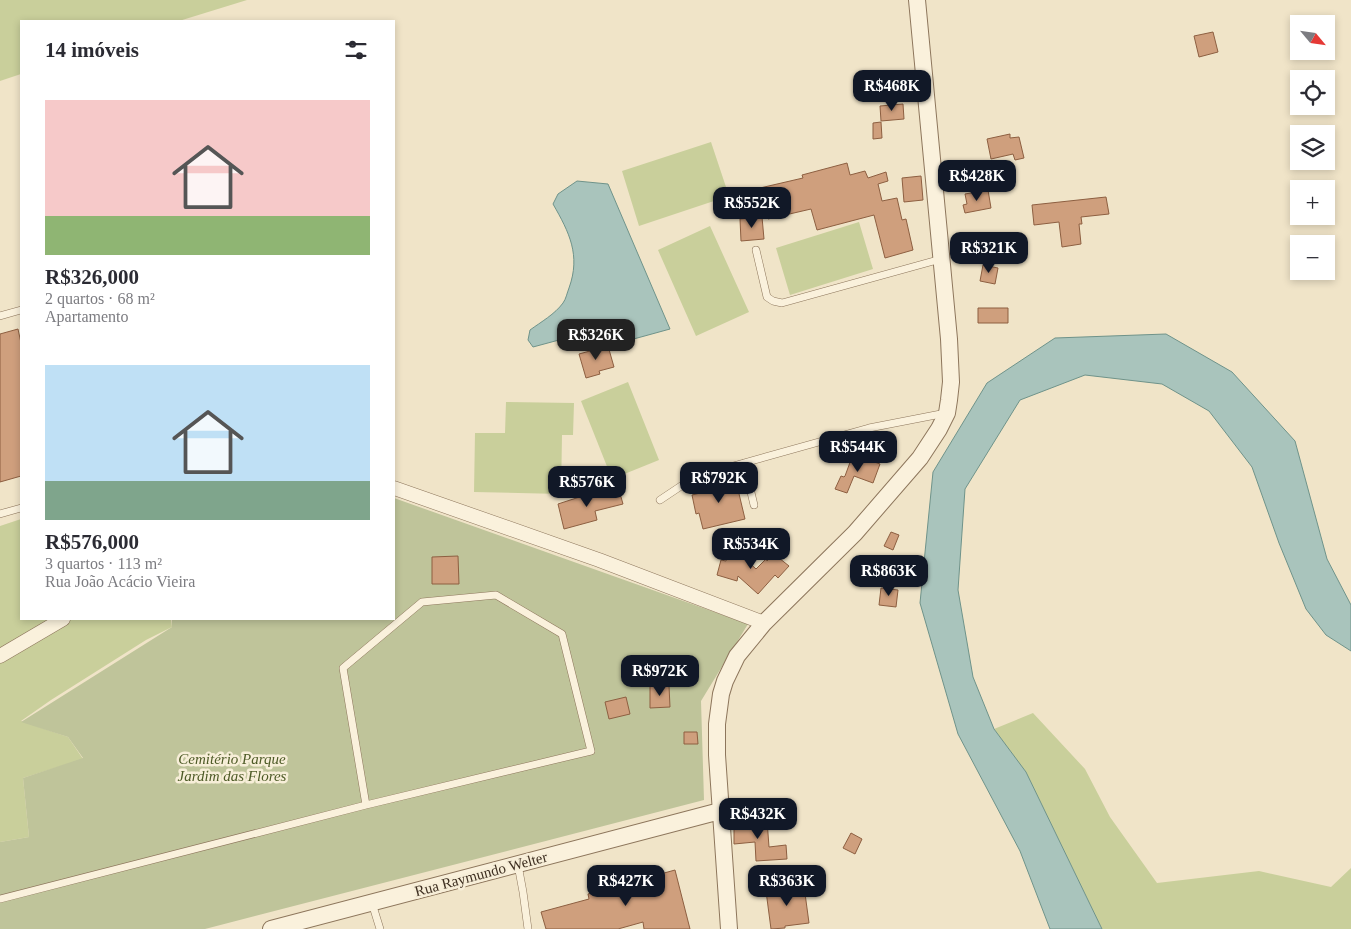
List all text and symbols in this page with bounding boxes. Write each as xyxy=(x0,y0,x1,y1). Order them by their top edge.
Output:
north arrow xyxy=(1290,15,1335,60)
map controls xyxy=(1290,15,1335,280)
icon: filters xyxy=(342,36,370,64)
text: 14 imóveis xyxy=(45,38,139,62)
pin: R$468K xyxy=(851,70,933,112)
button: locate xyxy=(1290,70,1335,115)
text: R$468K xyxy=(864,77,920,94)
button: layers xyxy=(1290,125,1335,170)
icon: home xyxy=(163,132,253,222)
pin: R$428K xyxy=(936,160,1018,202)
text: R$428K xyxy=(949,167,1005,184)
button: + xyxy=(1290,180,1335,225)
pin: R$552K xyxy=(711,186,793,229)
text: R$552K xyxy=(724,194,780,211)
pin: R$321K xyxy=(948,232,1030,274)
button: − xyxy=(1290,235,1335,280)
text: R$321K xyxy=(961,239,1017,256)
text: R$326,000 xyxy=(45,265,139,289)
text: 2 quartos · 68 m² xyxy=(45,290,155,307)
text: Apartamento xyxy=(45,308,129,325)
pin: R$326K xyxy=(555,318,637,361)
text: R$326K xyxy=(568,326,624,343)
icon: home xyxy=(163,397,253,487)
pin: R$544K xyxy=(817,430,899,473)
text: R$544K xyxy=(830,438,886,455)
pin: R$792K xyxy=(678,462,760,504)
pin: R$576K xyxy=(546,466,628,508)
text: R$792K xyxy=(691,469,747,486)
text: R$576K xyxy=(559,473,615,490)
pin: R$534K xyxy=(710,528,792,570)
text: R$576,000 xyxy=(45,530,139,554)
text: R$534K xyxy=(723,535,779,552)
pin: R$863K xyxy=(848,554,930,597)
text: 3 quartos · 113 m² xyxy=(45,555,162,572)
text: R$863K xyxy=(861,562,917,579)
text: Rua João Acácio Vieira xyxy=(45,573,195,590)
pin: R$972K xyxy=(619,654,701,697)
text: R$972K xyxy=(632,662,688,679)
park label: Cemitério Parque Jardim das Flores xyxy=(178,751,287,784)
pin: R$432K xyxy=(717,798,799,840)
text: R$432K xyxy=(730,805,786,822)
street label: Rua Raymundo Welter xyxy=(413,849,549,899)
pin: R$427K xyxy=(585,864,667,907)
pin: R$363K xyxy=(746,864,828,907)
text: R$427K xyxy=(598,872,654,889)
text: R$363K xyxy=(759,872,815,889)

